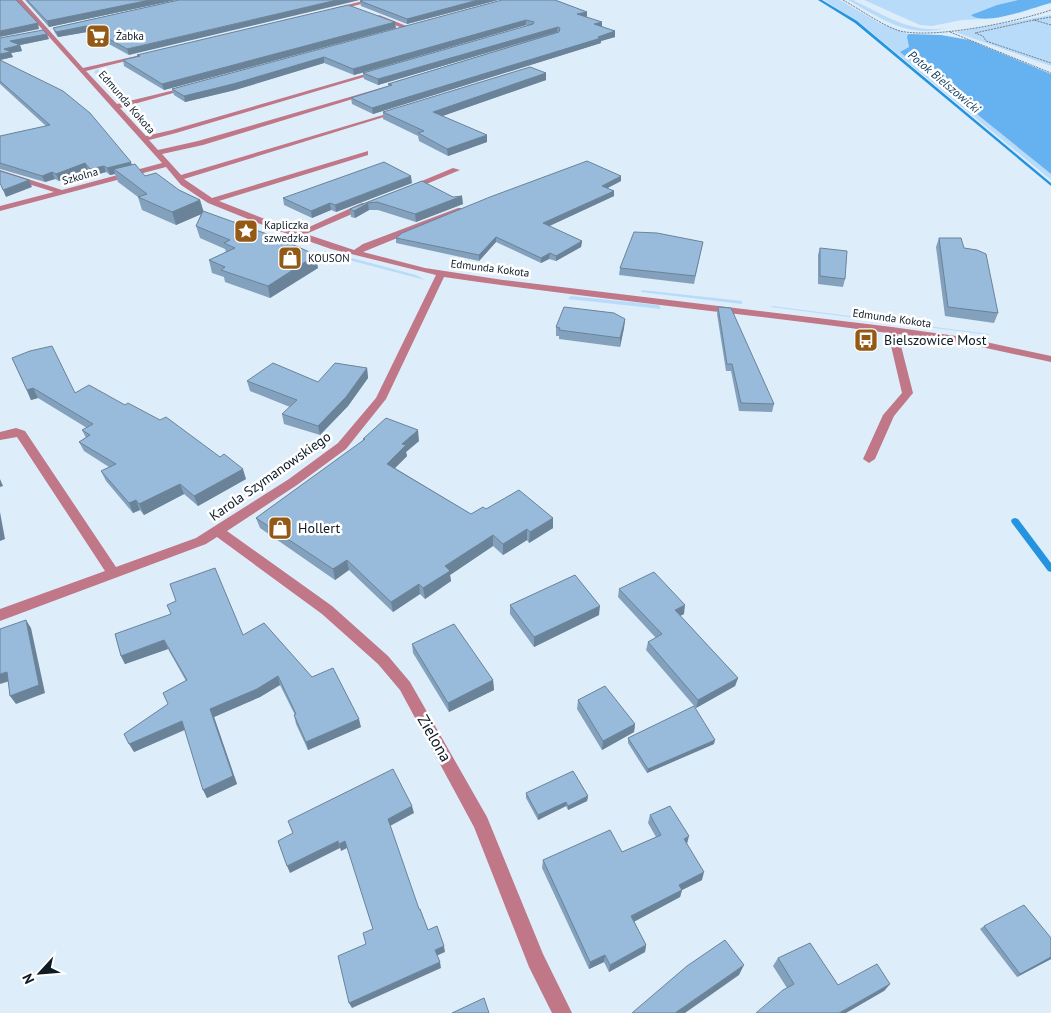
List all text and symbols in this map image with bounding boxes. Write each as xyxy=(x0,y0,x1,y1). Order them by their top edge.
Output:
supermarket icon: Żabka xyxy=(85,23,111,49)
place label: Żabka xyxy=(116,29,144,43)
water label: Potok Bielszowicki xyxy=(905,47,984,117)
street label: Edmunda Kokota xyxy=(96,67,158,137)
street label: Szkolna xyxy=(61,164,99,188)
place icon: Kapliczka szwedzka xyxy=(233,218,259,244)
place label: Kapliczka szwedzka xyxy=(264,218,309,245)
shop icon: KOUSON xyxy=(277,245,303,271)
place label: KOUSON xyxy=(308,251,350,265)
street label: Edmunda Kokota xyxy=(450,256,530,280)
street label: Edmunda Kokota xyxy=(852,306,932,330)
bus stop icon: Bielszowice Most xyxy=(853,327,879,353)
place label: Bielszowice Most xyxy=(884,331,987,349)
street label: Karola Szymanowskiego xyxy=(206,427,334,525)
shop icon: Hollert xyxy=(267,515,293,541)
place label: Hollert xyxy=(298,519,340,537)
street label: Zielona xyxy=(414,711,456,765)
north arrow xyxy=(15,948,65,998)
text: N xyxy=(18,971,38,987)

